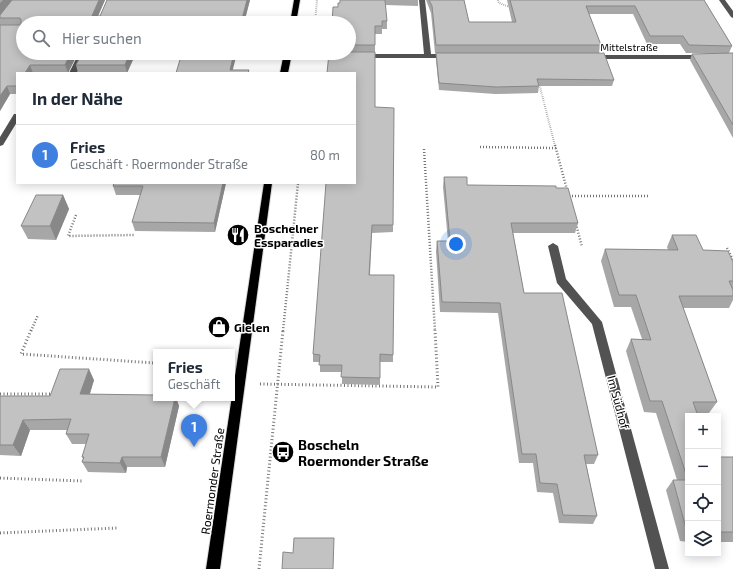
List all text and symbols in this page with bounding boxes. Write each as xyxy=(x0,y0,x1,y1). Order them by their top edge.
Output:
search box xyxy=(16,16,356,60)
icon: search xyxy=(30,27,52,49)
text: Hier suchen xyxy=(62,29,142,47)
street label: Mittelstraße xyxy=(600,41,658,53)
text: In der Nähe xyxy=(32,88,123,108)
text: Fries xyxy=(70,138,105,156)
text: 1 xyxy=(42,147,48,163)
text: 80 m xyxy=(310,147,340,163)
text: Geschäft · Roermonder Straße xyxy=(70,156,248,172)
place label: Boschelner Essparadies xyxy=(254,221,323,249)
restaurant icon: Boschelner Essparadies xyxy=(225,222,251,248)
your location xyxy=(446,234,466,254)
shop icon: Gielen xyxy=(206,314,232,340)
place label: Gielen xyxy=(234,320,270,334)
popup xyxy=(153,349,235,401)
text: Fries xyxy=(168,358,203,376)
street label: Im Südhof xyxy=(605,374,633,431)
text: Geschäft xyxy=(168,376,220,392)
map controls xyxy=(685,413,721,557)
button: + xyxy=(685,413,721,449)
pin: 1 xyxy=(181,414,207,447)
street label: Roermonder Straße xyxy=(198,427,226,535)
place label: Boscheln Roermonder Straße xyxy=(298,436,429,469)
bus stop icon: Boscheln Roermonder Straße xyxy=(270,439,296,465)
button: − xyxy=(685,449,721,485)
button: locate xyxy=(685,485,721,521)
button: layers xyxy=(685,521,721,557)

